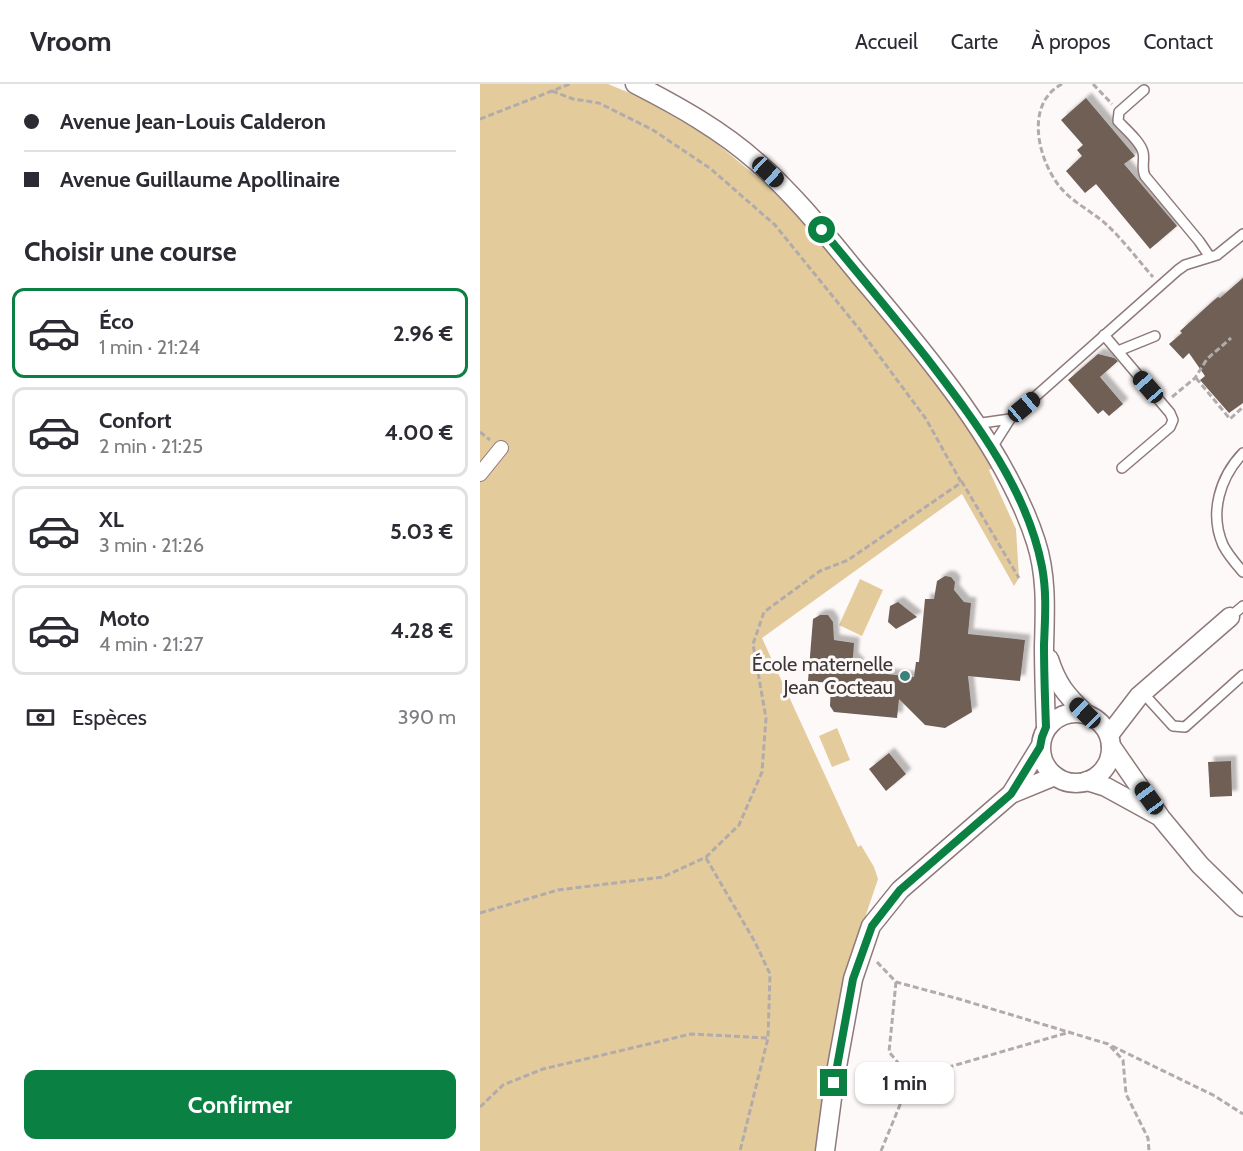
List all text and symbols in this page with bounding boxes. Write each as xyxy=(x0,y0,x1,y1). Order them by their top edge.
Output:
text: Vroom xyxy=(30,24,112,58)
text: Accueil xyxy=(855,29,918,54)
text: Carte xyxy=(951,29,998,54)
text: À propos xyxy=(1031,29,1110,54)
text: Contact xyxy=(1143,29,1213,54)
text: Avenue Jean-Louis Calderon xyxy=(60,108,326,135)
car xyxy=(749,153,787,191)
text: Avenue Guillaume Apollinaire xyxy=(60,166,340,193)
route start xyxy=(808,216,835,243)
text: Choisir une course xyxy=(24,235,237,268)
icon: car xyxy=(27,306,81,360)
text: Éco xyxy=(99,308,134,335)
text: 2.96 € xyxy=(393,320,453,347)
text: 1 min · 21:24 xyxy=(99,335,200,359)
car xyxy=(1129,368,1167,406)
car xyxy=(1004,389,1044,425)
icon: car xyxy=(27,405,81,459)
text: Confort xyxy=(99,407,172,434)
text: 4.00 € xyxy=(385,419,453,446)
text: 2 min · 21:25 xyxy=(99,434,203,458)
icon: car xyxy=(27,504,81,558)
text: XL xyxy=(99,506,124,533)
text: 5.03 € xyxy=(390,518,453,545)
text: 3 min · 21:26 xyxy=(99,533,204,557)
icon: car xyxy=(27,603,81,657)
text: Moto xyxy=(99,605,150,632)
text: 4.28 € xyxy=(390,617,453,644)
text: 4 min · 21:27 xyxy=(99,632,203,656)
place label: École maternelle Jean Cocteau xyxy=(752,652,893,699)
marker: École maternelle Jean Cocteau xyxy=(898,669,912,683)
car xyxy=(1066,694,1104,732)
icon: cash xyxy=(24,701,57,734)
text: Espèces xyxy=(72,704,147,731)
text: 390 m xyxy=(398,705,456,729)
car xyxy=(1131,778,1167,818)
callout: 1 min xyxy=(855,1062,954,1104)
route end xyxy=(820,1069,847,1096)
button: Confirmer xyxy=(24,1070,456,1139)
text: 1 min xyxy=(882,1071,927,1095)

